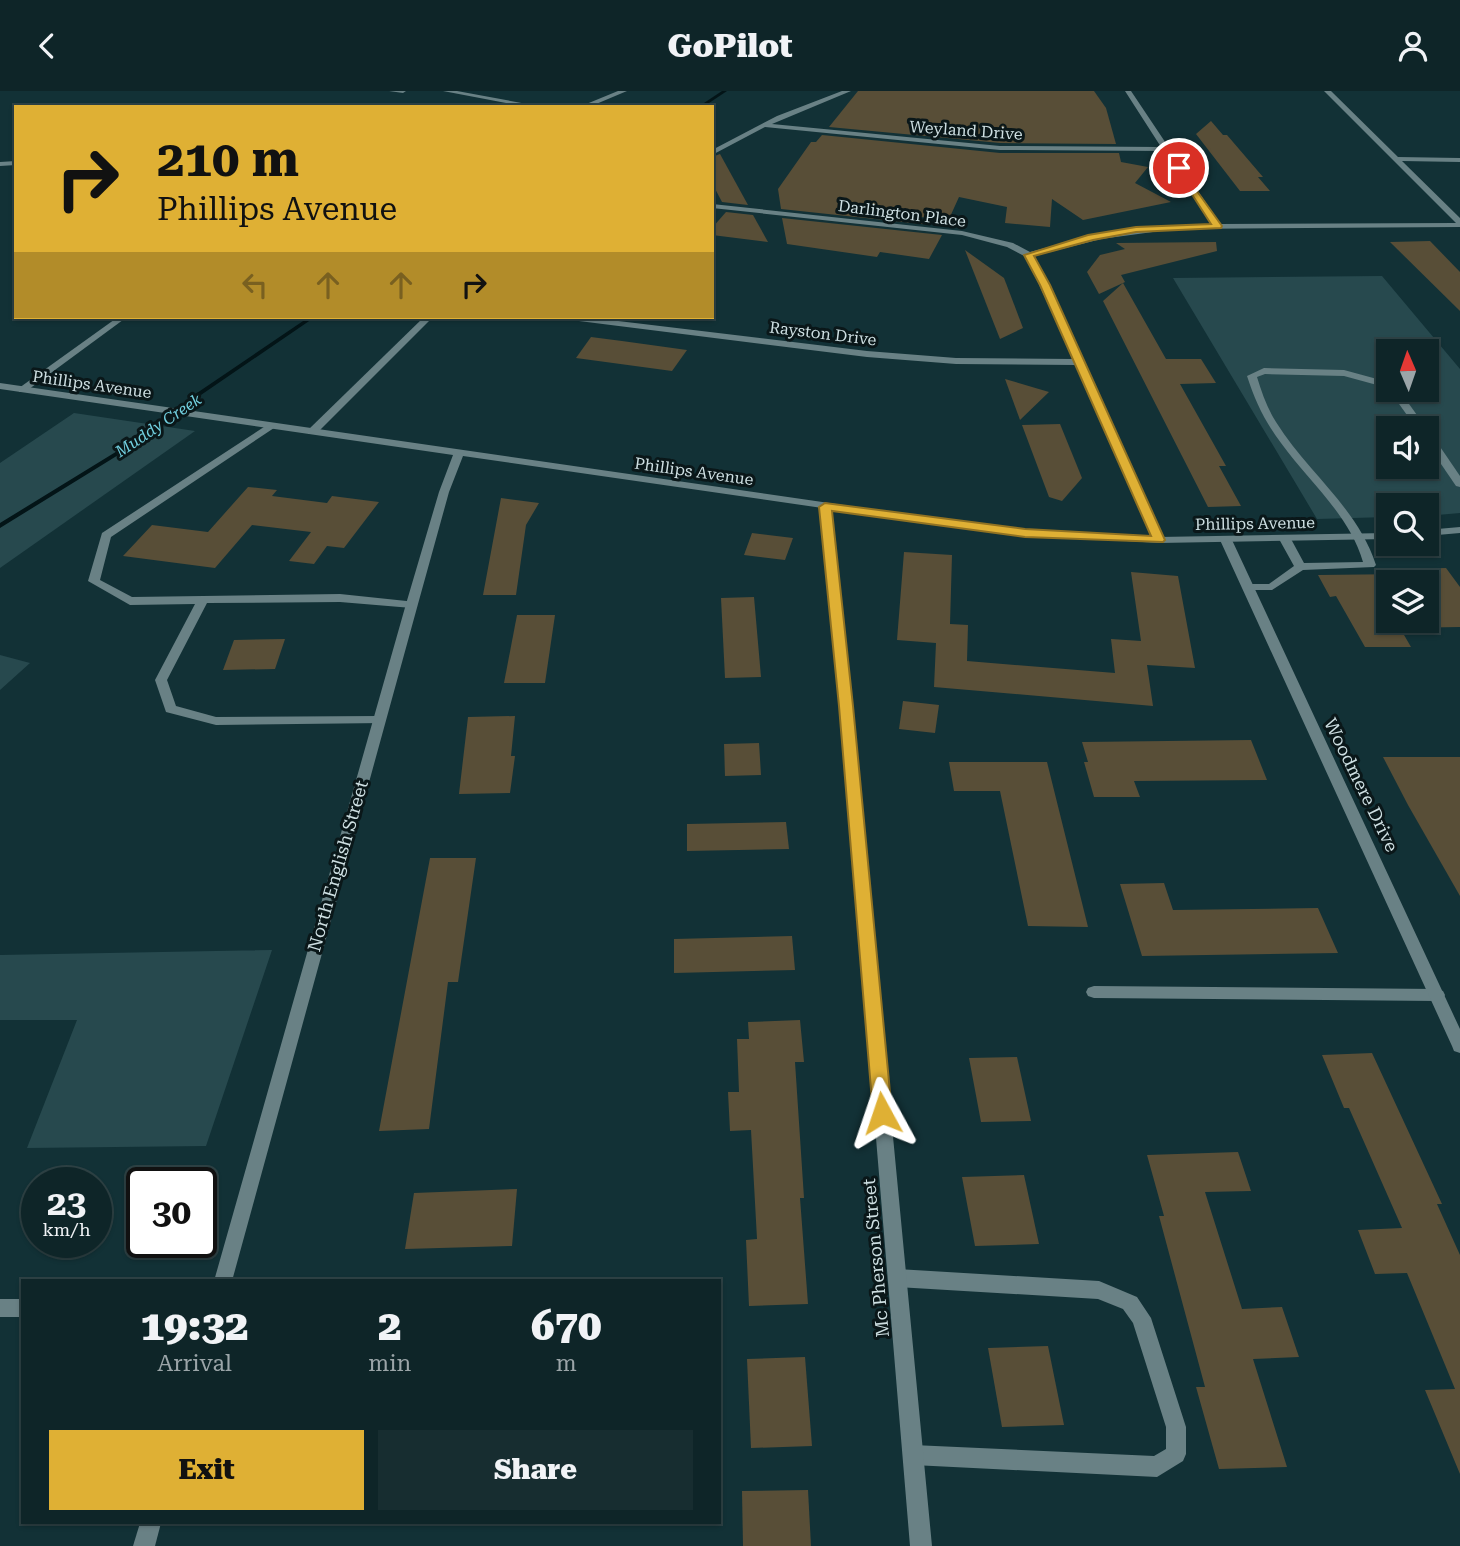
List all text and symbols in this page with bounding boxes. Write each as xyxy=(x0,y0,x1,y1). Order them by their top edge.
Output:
icon: back xyxy=(28,27,66,65)
text: GoPilot xyxy=(667,27,793,65)
icon: person xyxy=(1394,27,1432,65)
street label: Weyland Drive xyxy=(909,117,1024,144)
text: 210 m xyxy=(157,131,299,188)
icon: right xyxy=(42,133,133,224)
pin xyxy=(1149,138,1209,198)
icon: arrive xyxy=(1160,149,1198,187)
text: Phillips Avenue xyxy=(157,190,397,228)
street label: Darlington Place xyxy=(837,196,967,231)
icon: left xyxy=(236,266,274,304)
icon: ahead xyxy=(309,266,347,304)
icon: ahead xyxy=(382,266,420,304)
icon: right xyxy=(455,266,493,304)
street label: Rayston Drive xyxy=(768,317,878,350)
north arrow xyxy=(1376,339,1438,403)
map controls xyxy=(1376,339,1439,633)
street label: Phillips Avenue xyxy=(31,367,153,402)
water label: Muddy Creek xyxy=(111,390,205,462)
button: sound xyxy=(1376,416,1439,479)
street label: Phillips Avenue xyxy=(633,454,755,489)
button: search xyxy=(1376,493,1439,556)
street label: Phillips Avenue xyxy=(1195,513,1315,534)
button: layers xyxy=(1376,570,1439,633)
street label: Woodmere Drive xyxy=(1320,715,1403,855)
street label: North English Street xyxy=(303,778,372,954)
position arrow xyxy=(845,1076,919,1150)
speed limit sign: 30 xyxy=(126,1167,217,1258)
street label: Mc Pherson Street xyxy=(858,1178,893,1338)
text: 23 xyxy=(47,1183,86,1224)
text: km/h xyxy=(42,1219,91,1240)
text: 19:32 xyxy=(141,1301,249,1350)
text: 2 xyxy=(378,1301,402,1350)
text: 670 xyxy=(531,1301,601,1350)
text: Arrival xyxy=(157,1350,232,1377)
text: min xyxy=(368,1350,411,1377)
text: m xyxy=(556,1350,577,1377)
button: Exit xyxy=(49,1430,364,1510)
button: Share xyxy=(378,1430,693,1510)

